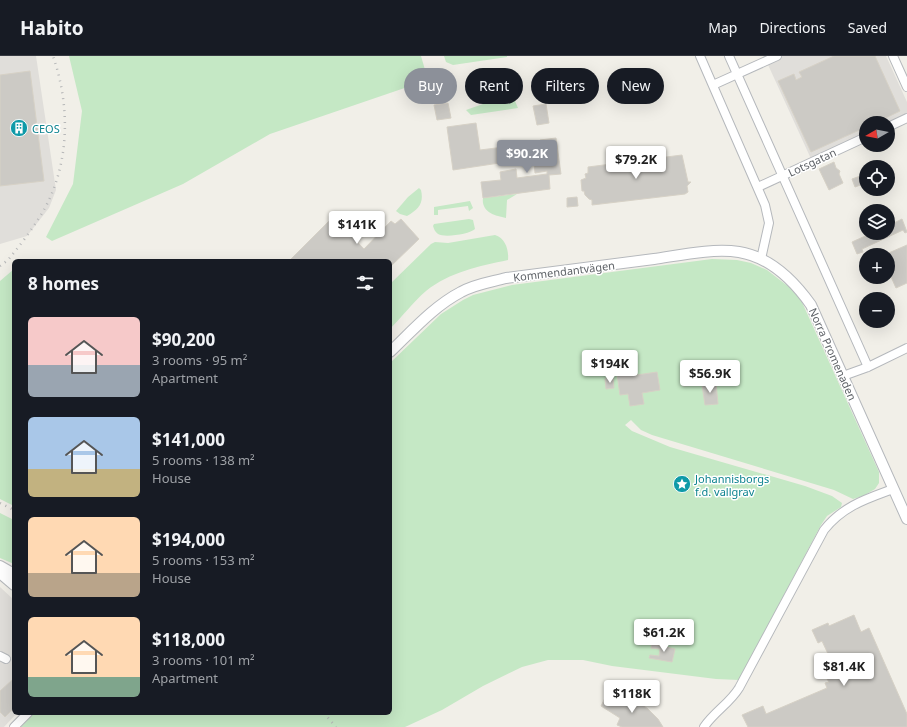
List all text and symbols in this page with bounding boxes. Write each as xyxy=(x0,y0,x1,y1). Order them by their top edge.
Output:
text: Habito xyxy=(20,15,84,41)
text: Map xyxy=(708,18,737,37)
text: Directions xyxy=(759,18,826,37)
text: Saved xyxy=(848,18,887,37)
chip: Buy xyxy=(404,68,457,104)
chip: Rent xyxy=(465,68,523,104)
chip: Filters xyxy=(531,68,599,104)
chip: New xyxy=(607,68,664,104)
north arrow xyxy=(859,116,895,152)
map controls xyxy=(859,116,895,328)
building icon: CEOS xyxy=(9,118,29,138)
place label: CEOS xyxy=(32,121,60,136)
pin: $90.2K xyxy=(494,140,560,174)
text: $90.2K xyxy=(506,144,548,162)
street label: Lotsgatan xyxy=(785,144,839,180)
pin: $79.2K xyxy=(603,146,669,180)
text: $79.2K xyxy=(615,150,657,168)
button: locate xyxy=(859,160,895,196)
button: layers xyxy=(859,204,895,240)
pin: $141K xyxy=(329,211,385,245)
text: $141K xyxy=(338,215,376,233)
button: + xyxy=(859,248,895,284)
street label: Kommendantvägen xyxy=(512,257,616,285)
text: 8 homes xyxy=(28,272,99,295)
icon: filters xyxy=(354,272,376,294)
button: − xyxy=(859,292,895,328)
street label: Norra Promenaden xyxy=(806,305,860,403)
text: $90,200 xyxy=(152,328,215,351)
icon: home xyxy=(60,333,108,381)
pin: $194K xyxy=(582,350,638,384)
text: 3 rooms · 95 m² xyxy=(152,351,247,369)
text: $194K xyxy=(591,354,629,372)
pin: $56.9K xyxy=(677,360,743,394)
text: $56.9K xyxy=(689,364,731,382)
text: Apartment xyxy=(152,369,218,387)
text: $141,000 xyxy=(152,428,225,451)
icon: home xyxy=(60,433,108,481)
text: 5 rooms · 138 m² xyxy=(152,451,255,469)
text: House xyxy=(152,469,191,487)
place label: Johannisborgs f.d. vallgrav xyxy=(694,471,769,499)
place icon: Johannisborgs f.d. vallgrav xyxy=(672,474,692,494)
text: $194,000 xyxy=(152,528,225,551)
icon: home xyxy=(60,533,108,581)
text: 5 rooms · 153 m² xyxy=(152,551,255,569)
text: House xyxy=(152,569,191,587)
pin: $61.2K xyxy=(631,619,697,653)
text: $61.2K xyxy=(643,623,685,641)
text: $118,000 xyxy=(152,628,225,651)
icon: home xyxy=(60,633,108,681)
text: 3 rooms · 101 m² xyxy=(152,651,255,669)
pin: $81.4K xyxy=(811,653,877,687)
text: $81.4K xyxy=(823,657,865,675)
text: Apartment xyxy=(152,669,218,687)
pin: $118K xyxy=(604,680,660,714)
text: $118K xyxy=(613,684,651,702)

